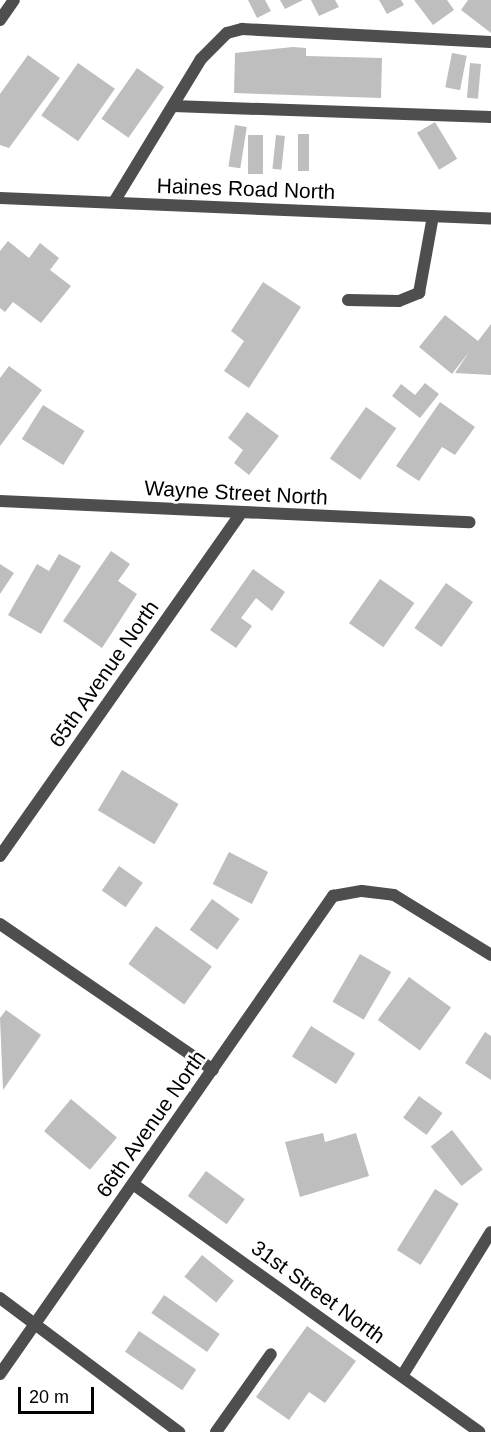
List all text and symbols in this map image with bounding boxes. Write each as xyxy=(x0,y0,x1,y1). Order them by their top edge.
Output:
street label: Haines Road North xyxy=(156,173,336,205)
street label: Wayne Street North xyxy=(144,476,328,510)
street label: 65th Avenue North xyxy=(44,595,164,753)
street label: 66th Avenue North xyxy=(91,1045,211,1203)
street label: 31st Street North xyxy=(246,1235,390,1349)
scale bar xyxy=(21,1375,98,1413)
text: 20 m xyxy=(29,1387,69,1407)

